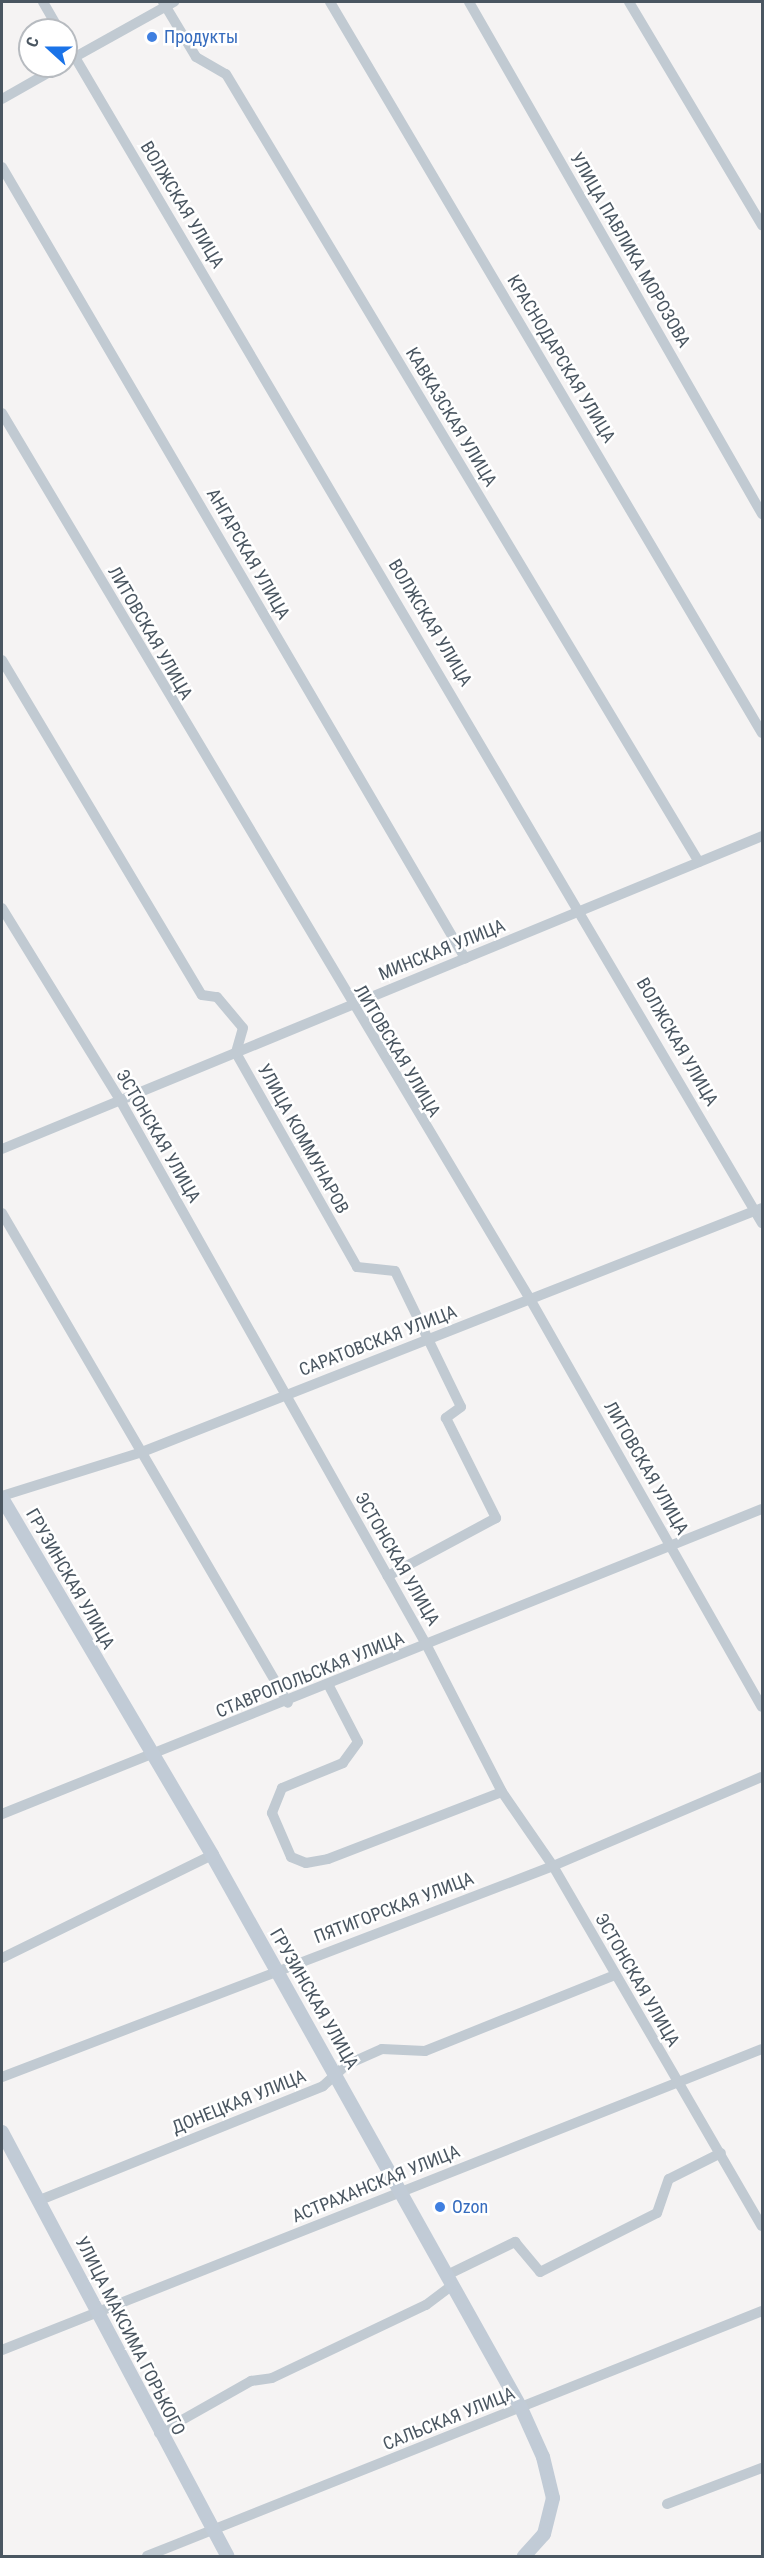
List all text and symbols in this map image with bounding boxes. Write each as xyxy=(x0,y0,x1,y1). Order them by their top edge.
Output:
north arrow xyxy=(18,18,78,78)
place label: Продукты xyxy=(164,26,238,48)
marker: Продукты xyxy=(145,30,159,44)
text: С xyxy=(22,34,43,50)
street label: ВОЛЖСКАЯ УЛИЦА xyxy=(136,138,228,272)
street label: УЛИЦА ПАВЛИКА МОРОЗОВА xyxy=(565,149,695,351)
street label: КРАСНОДАРСКАЯ УЛИЦА xyxy=(502,271,620,447)
street label: КАВКАЗСКАЯ УЛИЦА xyxy=(401,343,501,491)
street label: АНГАРСКАЯ УЛИЦА xyxy=(202,485,294,623)
street label: ВОЛЖСКАЯ УЛИЦА xyxy=(384,556,476,690)
street label: ЛИТОВСКАЯ УЛИЦА xyxy=(103,562,197,704)
street label: МИНСКАЯ УЛИЦА xyxy=(376,915,508,985)
street label: ВОЛЖСКАЯ УЛИЦА xyxy=(632,974,722,1110)
street label: ЛИТОВСКАЯ УЛИЦА xyxy=(349,981,445,1121)
street label: УЛИЦА КОММУНАРОВ xyxy=(253,1060,353,1218)
street label: ЭСТОНСКАЯ УЛИЦА xyxy=(111,1066,205,1206)
street label: САРАТОВСКАЯ УЛИЦА xyxy=(296,1301,460,1381)
street label: ЛИТОВСКАЯ УЛИЦА xyxy=(599,1397,693,1539)
street label: ЭСТОНСКАЯ УЛИЦА xyxy=(350,1489,444,1629)
street label: ГРУЗИНСКАЯ УЛИЦА xyxy=(21,1505,119,1653)
street label: СТАВРОПОЛЬСКАЯ УЛИЦА xyxy=(213,1627,407,1723)
street label: ПЯТИГОРСКАЯ УЛИЦА xyxy=(311,1868,477,1948)
street label: ЭСТОНСКАЯ УЛИЦА xyxy=(590,1910,684,2050)
street label: ГРУЗИНСКАЯ УЛИЦА xyxy=(265,1925,363,2073)
street label: ДОНЕЦКАЯ УЛИЦА xyxy=(169,2065,309,2139)
street label: АСТРАХАНСКАЯ УЛИЦА xyxy=(289,2140,463,2228)
place label: Ozon xyxy=(452,2196,488,2218)
marker: Ozon xyxy=(433,2200,447,2214)
street label: УЛИЦА МАКСИМА ГОРЬКОГО xyxy=(70,2233,190,2439)
street label: САЛЬСКАЯ УЛИЦА xyxy=(380,2383,518,2455)

